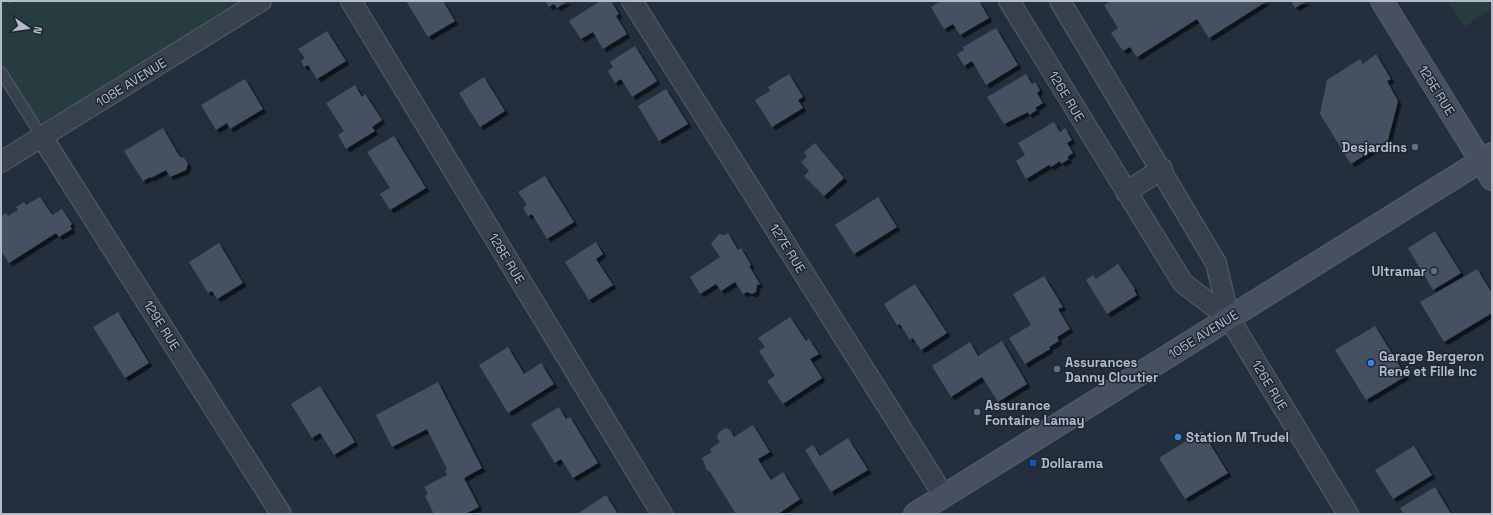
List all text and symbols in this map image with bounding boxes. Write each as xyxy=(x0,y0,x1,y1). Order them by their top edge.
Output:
north arrow xyxy=(8,8,48,48)
text: N xyxy=(30,25,45,35)
street label: 108E AVENUE xyxy=(93,54,170,111)
street label: 125E RUE xyxy=(1415,62,1459,118)
street label: 126E RUE xyxy=(1045,68,1088,125)
place label: Desjardins xyxy=(1342,139,1407,156)
marker: Desjardins xyxy=(1410,142,1420,152)
street label: 127E RUE xyxy=(766,220,809,276)
street label: 128E RUE xyxy=(485,230,528,287)
place label: Ultramar xyxy=(1372,263,1426,280)
marker: Ultramar xyxy=(1429,266,1439,276)
street label: 129E RUE xyxy=(140,297,184,354)
street label: 105E AVENUE xyxy=(1165,306,1241,363)
place label: Garage Bergeron René et Fille Inc xyxy=(1379,348,1484,380)
place label: Assurances Danny Cloutier xyxy=(1065,354,1158,386)
street label: 126E RUE xyxy=(1248,357,1291,414)
marker: Garage Bergeron René et Fille Inc xyxy=(1366,358,1376,368)
marker: Assurances Danny Cloutier xyxy=(1052,364,1062,374)
place label: Assurance Fontaine Lamay xyxy=(985,397,1084,429)
marker: Assurance Fontaine Lamay xyxy=(972,407,982,417)
place label: Station M Trudel xyxy=(1186,429,1289,446)
marker: Station M Trudel xyxy=(1173,432,1183,442)
place label: Dollarama xyxy=(1041,455,1104,472)
marker: Dollarama xyxy=(1028,458,1038,468)

